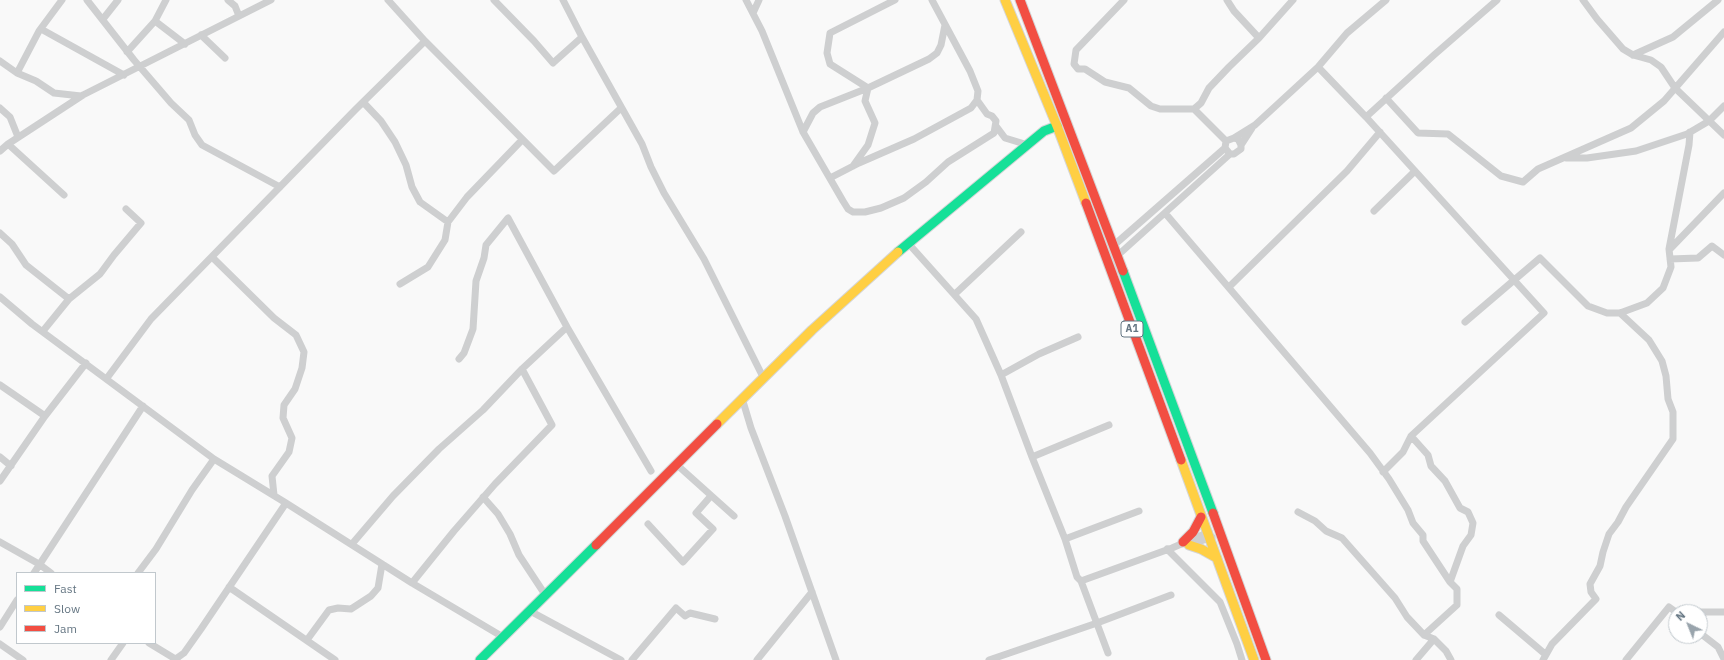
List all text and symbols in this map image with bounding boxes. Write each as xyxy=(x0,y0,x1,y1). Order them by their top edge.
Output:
road number: A1 xyxy=(1121,321,1143,337)
legend xyxy=(16,572,156,644)
text: Fast xyxy=(54,581,77,596)
text: Slow xyxy=(54,601,80,616)
north arrow xyxy=(1668,604,1708,644)
text: N xyxy=(1673,608,1688,624)
text: Jam xyxy=(54,621,77,636)

